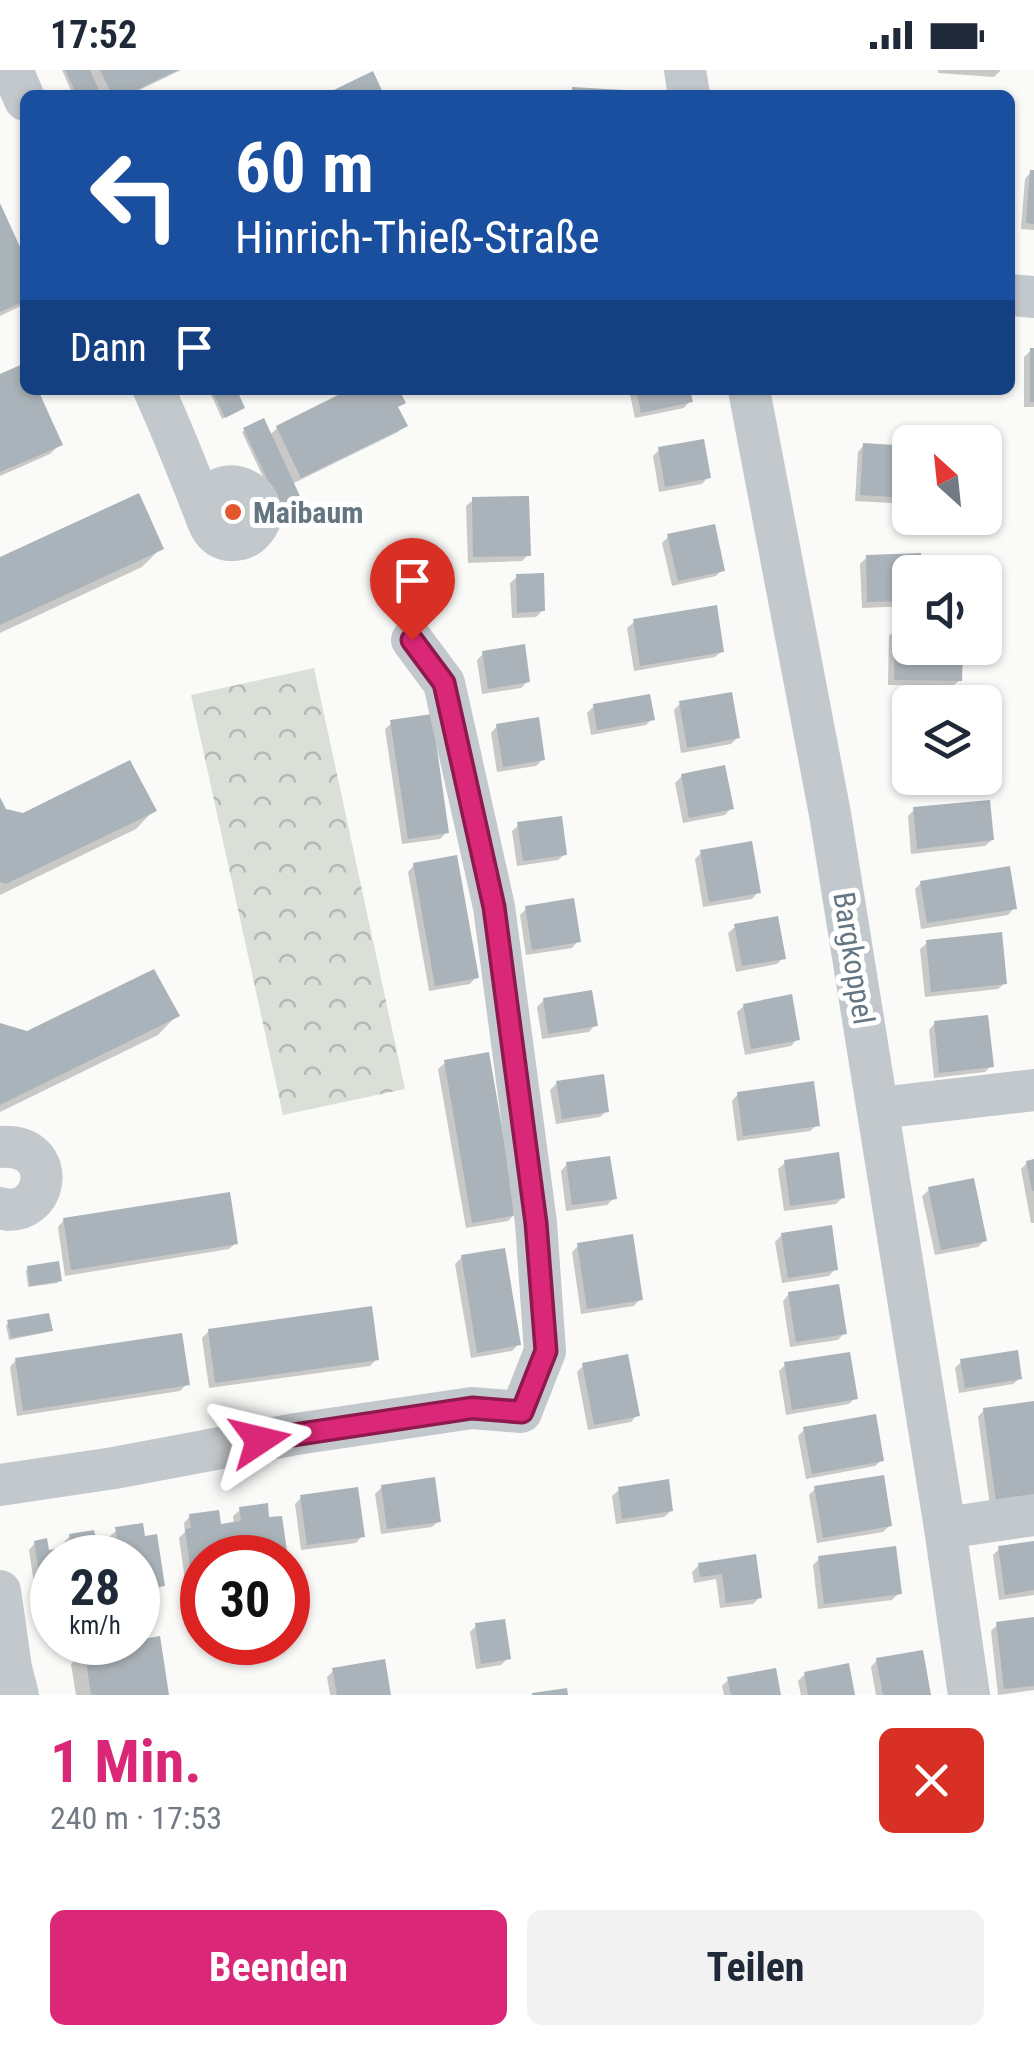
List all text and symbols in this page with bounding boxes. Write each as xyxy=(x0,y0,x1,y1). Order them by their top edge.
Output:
text: 17:52 xyxy=(50,13,137,57)
text: 60 m xyxy=(235,127,374,209)
icon: left xyxy=(70,130,200,260)
text: Hinrich-Thieß-Straße xyxy=(235,211,600,264)
icon: arrive xyxy=(167,320,222,375)
text: Dann xyxy=(70,326,147,370)
north arrow xyxy=(892,425,1002,535)
map controls xyxy=(892,425,1002,795)
place label: Maibaum xyxy=(253,495,363,530)
marker: Maibaum xyxy=(222,501,244,523)
pin xyxy=(370,538,455,641)
icon: arrive xyxy=(385,553,440,608)
button: sound xyxy=(892,555,1002,665)
button: layers xyxy=(892,685,1002,795)
street label: Bargkoppel xyxy=(826,889,882,1027)
position arrow xyxy=(208,1388,312,1492)
speed limit sign: 30 xyxy=(180,1535,310,1665)
text: 28 xyxy=(70,1559,120,1617)
text: km/h xyxy=(69,1611,121,1640)
text: 1 Min. xyxy=(50,1726,202,1797)
button: close xyxy=(879,1728,984,1833)
text: 240 m · 17:53 xyxy=(50,1799,222,1837)
button: Beenden xyxy=(50,1910,507,2025)
button: Teilen xyxy=(527,1910,984,2025)

